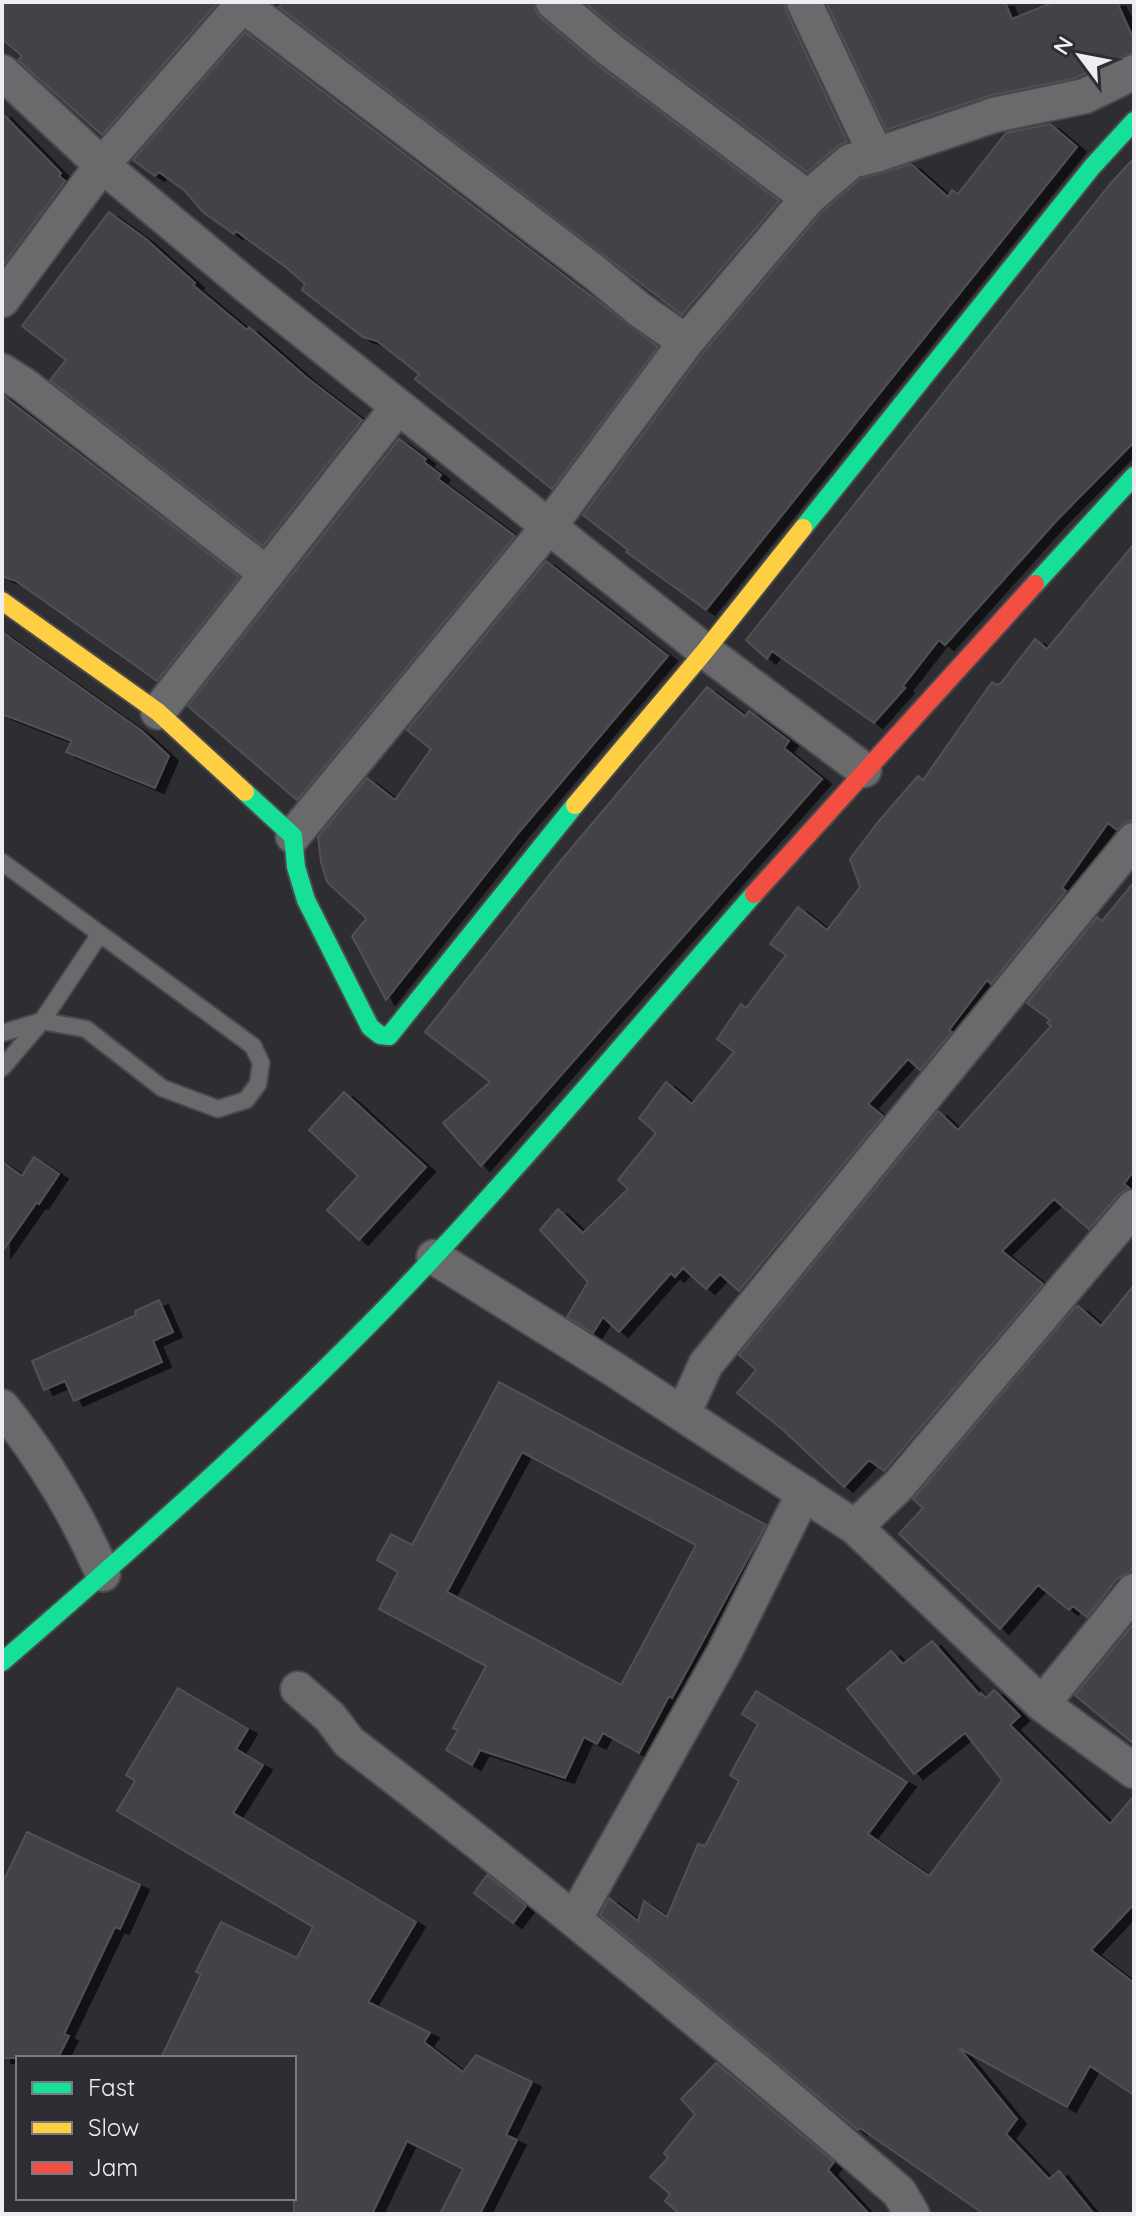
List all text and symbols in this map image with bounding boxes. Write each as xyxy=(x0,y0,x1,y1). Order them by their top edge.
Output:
north arrow xyxy=(1040,16,1120,96)
text: N xyxy=(1047,31,1079,60)
legend xyxy=(16,2056,296,2200)
text: Fast xyxy=(88,2072,135,2102)
text: Slow xyxy=(88,2112,139,2142)
text: Jam xyxy=(88,2152,138,2182)

